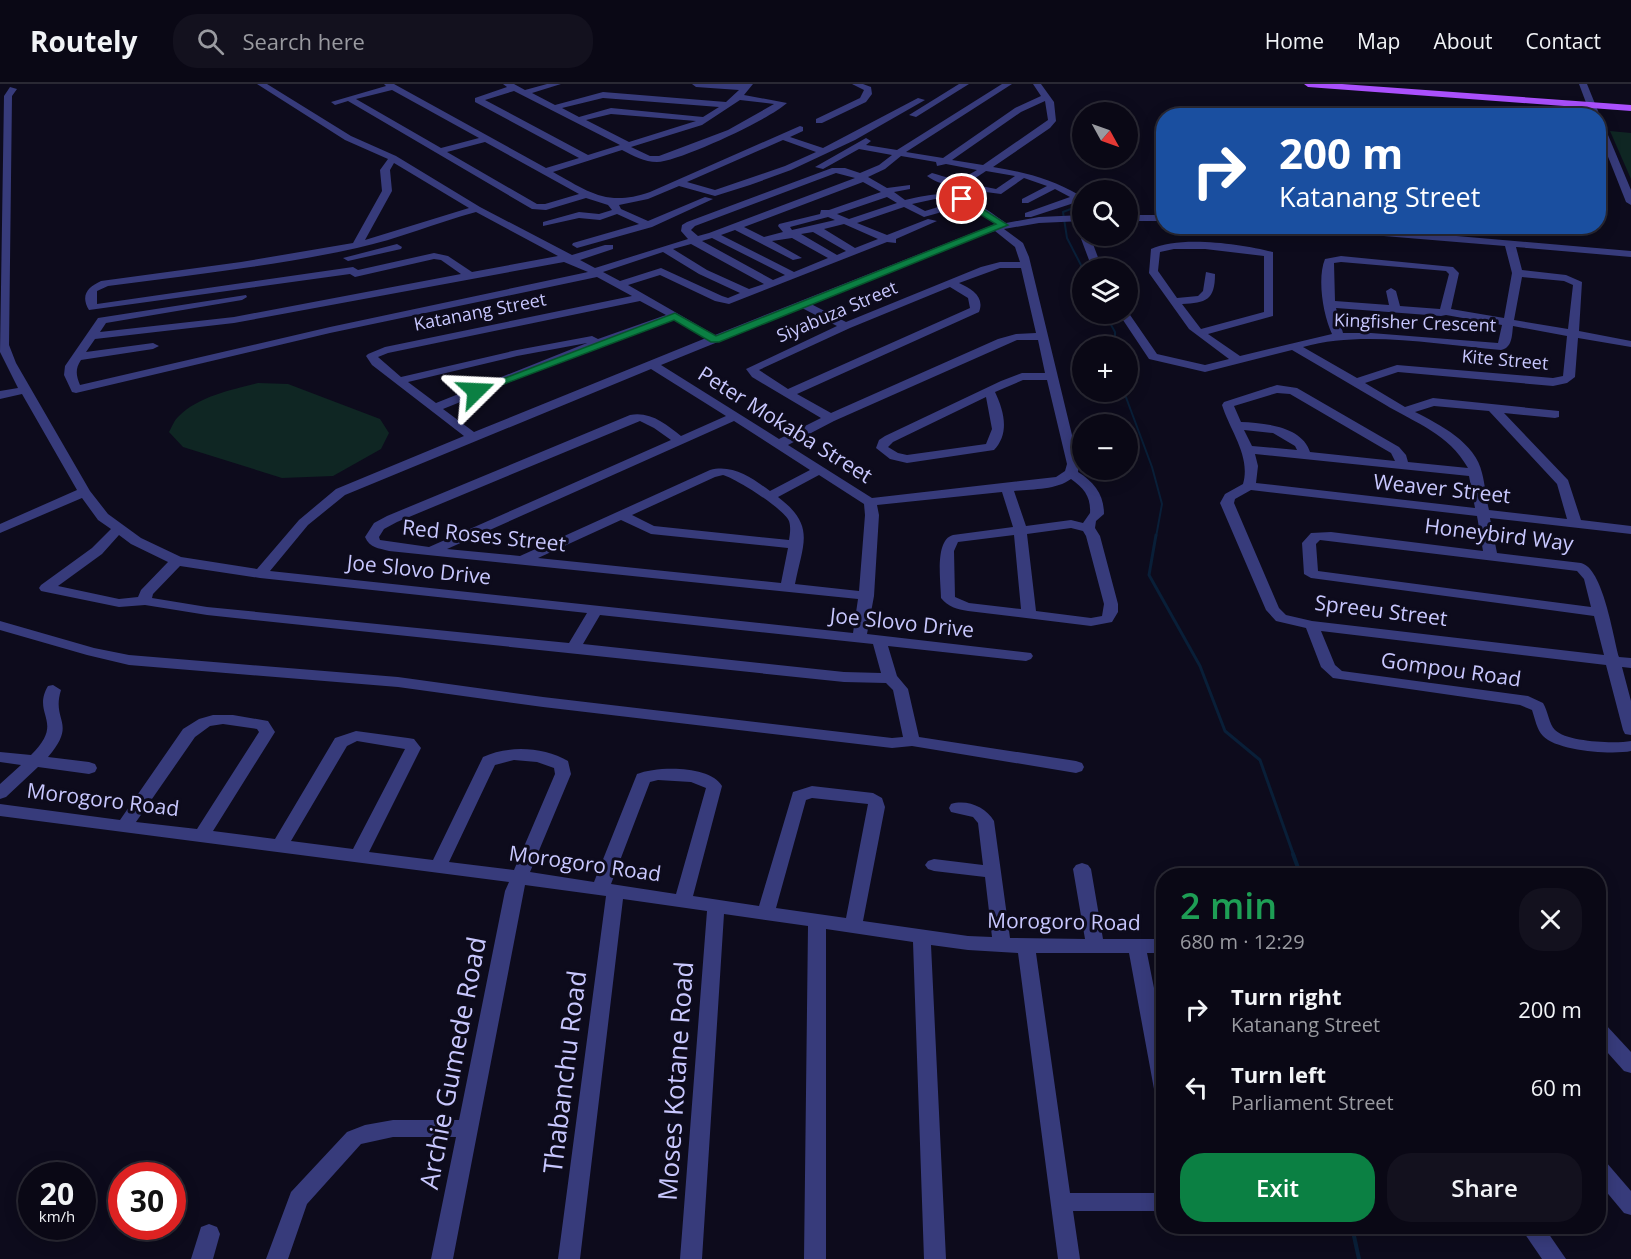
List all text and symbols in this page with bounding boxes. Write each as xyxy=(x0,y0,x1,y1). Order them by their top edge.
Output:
search box xyxy=(173,14,593,68)
text: Routely xyxy=(30,22,137,60)
icon: search xyxy=(194,25,227,58)
text: Search here xyxy=(242,26,365,56)
text: Home xyxy=(1265,27,1324,55)
text: Map xyxy=(1357,27,1400,55)
text: About xyxy=(1433,27,1493,55)
text: Contact xyxy=(1526,27,1601,55)
north arrow xyxy=(1072,102,1138,168)
map controls xyxy=(1072,102,1138,480)
text: 200 m xyxy=(1279,124,1403,181)
icon: right xyxy=(1180,132,1258,210)
pin xyxy=(936,173,987,224)
text: Katanang Street xyxy=(1279,178,1480,215)
button: search xyxy=(1072,180,1138,246)
icon: arrive xyxy=(945,182,978,215)
button: layers xyxy=(1072,258,1138,324)
street label: Siyabuza Street xyxy=(773,275,901,347)
street label: Katanang Street xyxy=(412,286,548,336)
street label: Kingfisher Crescent xyxy=(1334,307,1497,337)
button: + xyxy=(1072,336,1138,402)
street label: Kite Street xyxy=(1461,343,1549,375)
position arrow xyxy=(444,359,508,423)
street label: Peter Mokaba Street xyxy=(693,359,878,489)
button: − xyxy=(1072,414,1138,480)
street label: Weaver Street xyxy=(1372,467,1512,509)
street label: Honeybird Way xyxy=(1423,511,1576,557)
street label: Red Roses Street xyxy=(401,512,567,558)
street label: Joe Slovo Drive xyxy=(344,547,493,591)
street label: Spreeu Street xyxy=(1313,588,1449,632)
street label: Joe Slovo Drive xyxy=(827,600,976,644)
street label: Gompou Road xyxy=(1379,645,1523,693)
street label: Morogoro Road xyxy=(25,776,181,822)
street label: Morogoro Road xyxy=(507,838,663,888)
text: 2 min xyxy=(1180,881,1277,930)
button: close xyxy=(1519,888,1582,951)
street label: Morogoro Road xyxy=(987,906,1141,936)
text: 680 m · 12:29 xyxy=(1180,928,1305,955)
street label: Archie Gumede Road xyxy=(410,934,494,1192)
street label: Moses Kotane Road xyxy=(649,960,701,1202)
street label: Thabanchu Road xyxy=(534,968,594,1175)
text: Turn right xyxy=(1231,981,1342,1011)
icon: right xyxy=(1180,993,1213,1026)
text: 200 m xyxy=(1518,994,1582,1024)
text: Katanang Street xyxy=(1231,1011,1380,1038)
text: Turn left xyxy=(1231,1059,1326,1089)
icon: left xyxy=(1180,1071,1213,1104)
text: 60 m xyxy=(1531,1072,1582,1102)
text: Parliament Street xyxy=(1231,1089,1394,1116)
button: Exit xyxy=(1180,1153,1375,1222)
button: Share xyxy=(1387,1153,1582,1222)
speed limit sign: 30 xyxy=(108,1162,186,1240)
text: 20 xyxy=(40,1173,74,1214)
text: km/h xyxy=(39,1206,75,1226)

